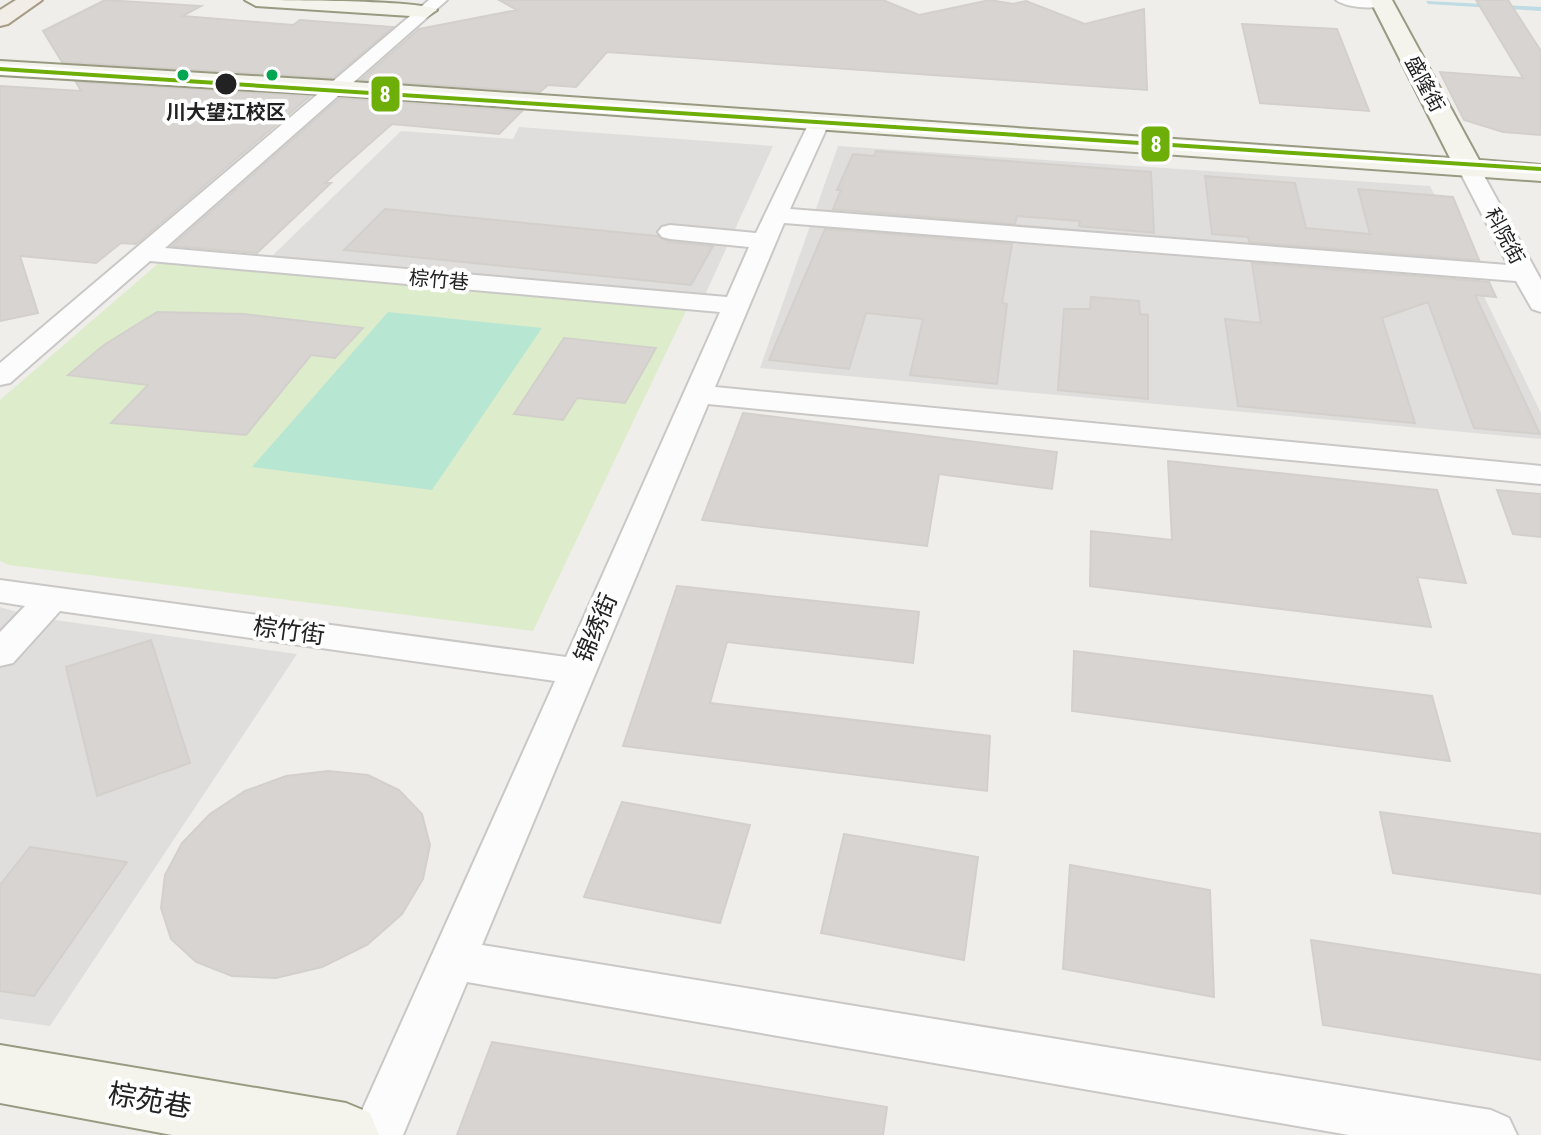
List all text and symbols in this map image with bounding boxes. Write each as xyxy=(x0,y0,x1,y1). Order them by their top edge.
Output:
street label: 盛隆街 xyxy=(1400,52,1450,116)
unlabelled marker xyxy=(175,67,191,83)
unlabelled marker xyxy=(264,67,280,83)
marker: 川大望江校区 xyxy=(213,71,239,97)
line badge: 8 xyxy=(370,75,401,113)
text: 8 xyxy=(379,82,391,107)
place label: 川大望江校区 xyxy=(166,100,286,124)
line badge: 8 xyxy=(1140,125,1171,163)
text: 8 xyxy=(1150,132,1162,157)
street label: 科院街 xyxy=(1480,204,1530,268)
street label: 棕竹巷 xyxy=(408,265,470,295)
street label: 锦绣街 xyxy=(569,589,623,667)
street label: 棕竹街 xyxy=(251,612,327,650)
street label: 棕苑巷 xyxy=(106,1077,194,1124)

